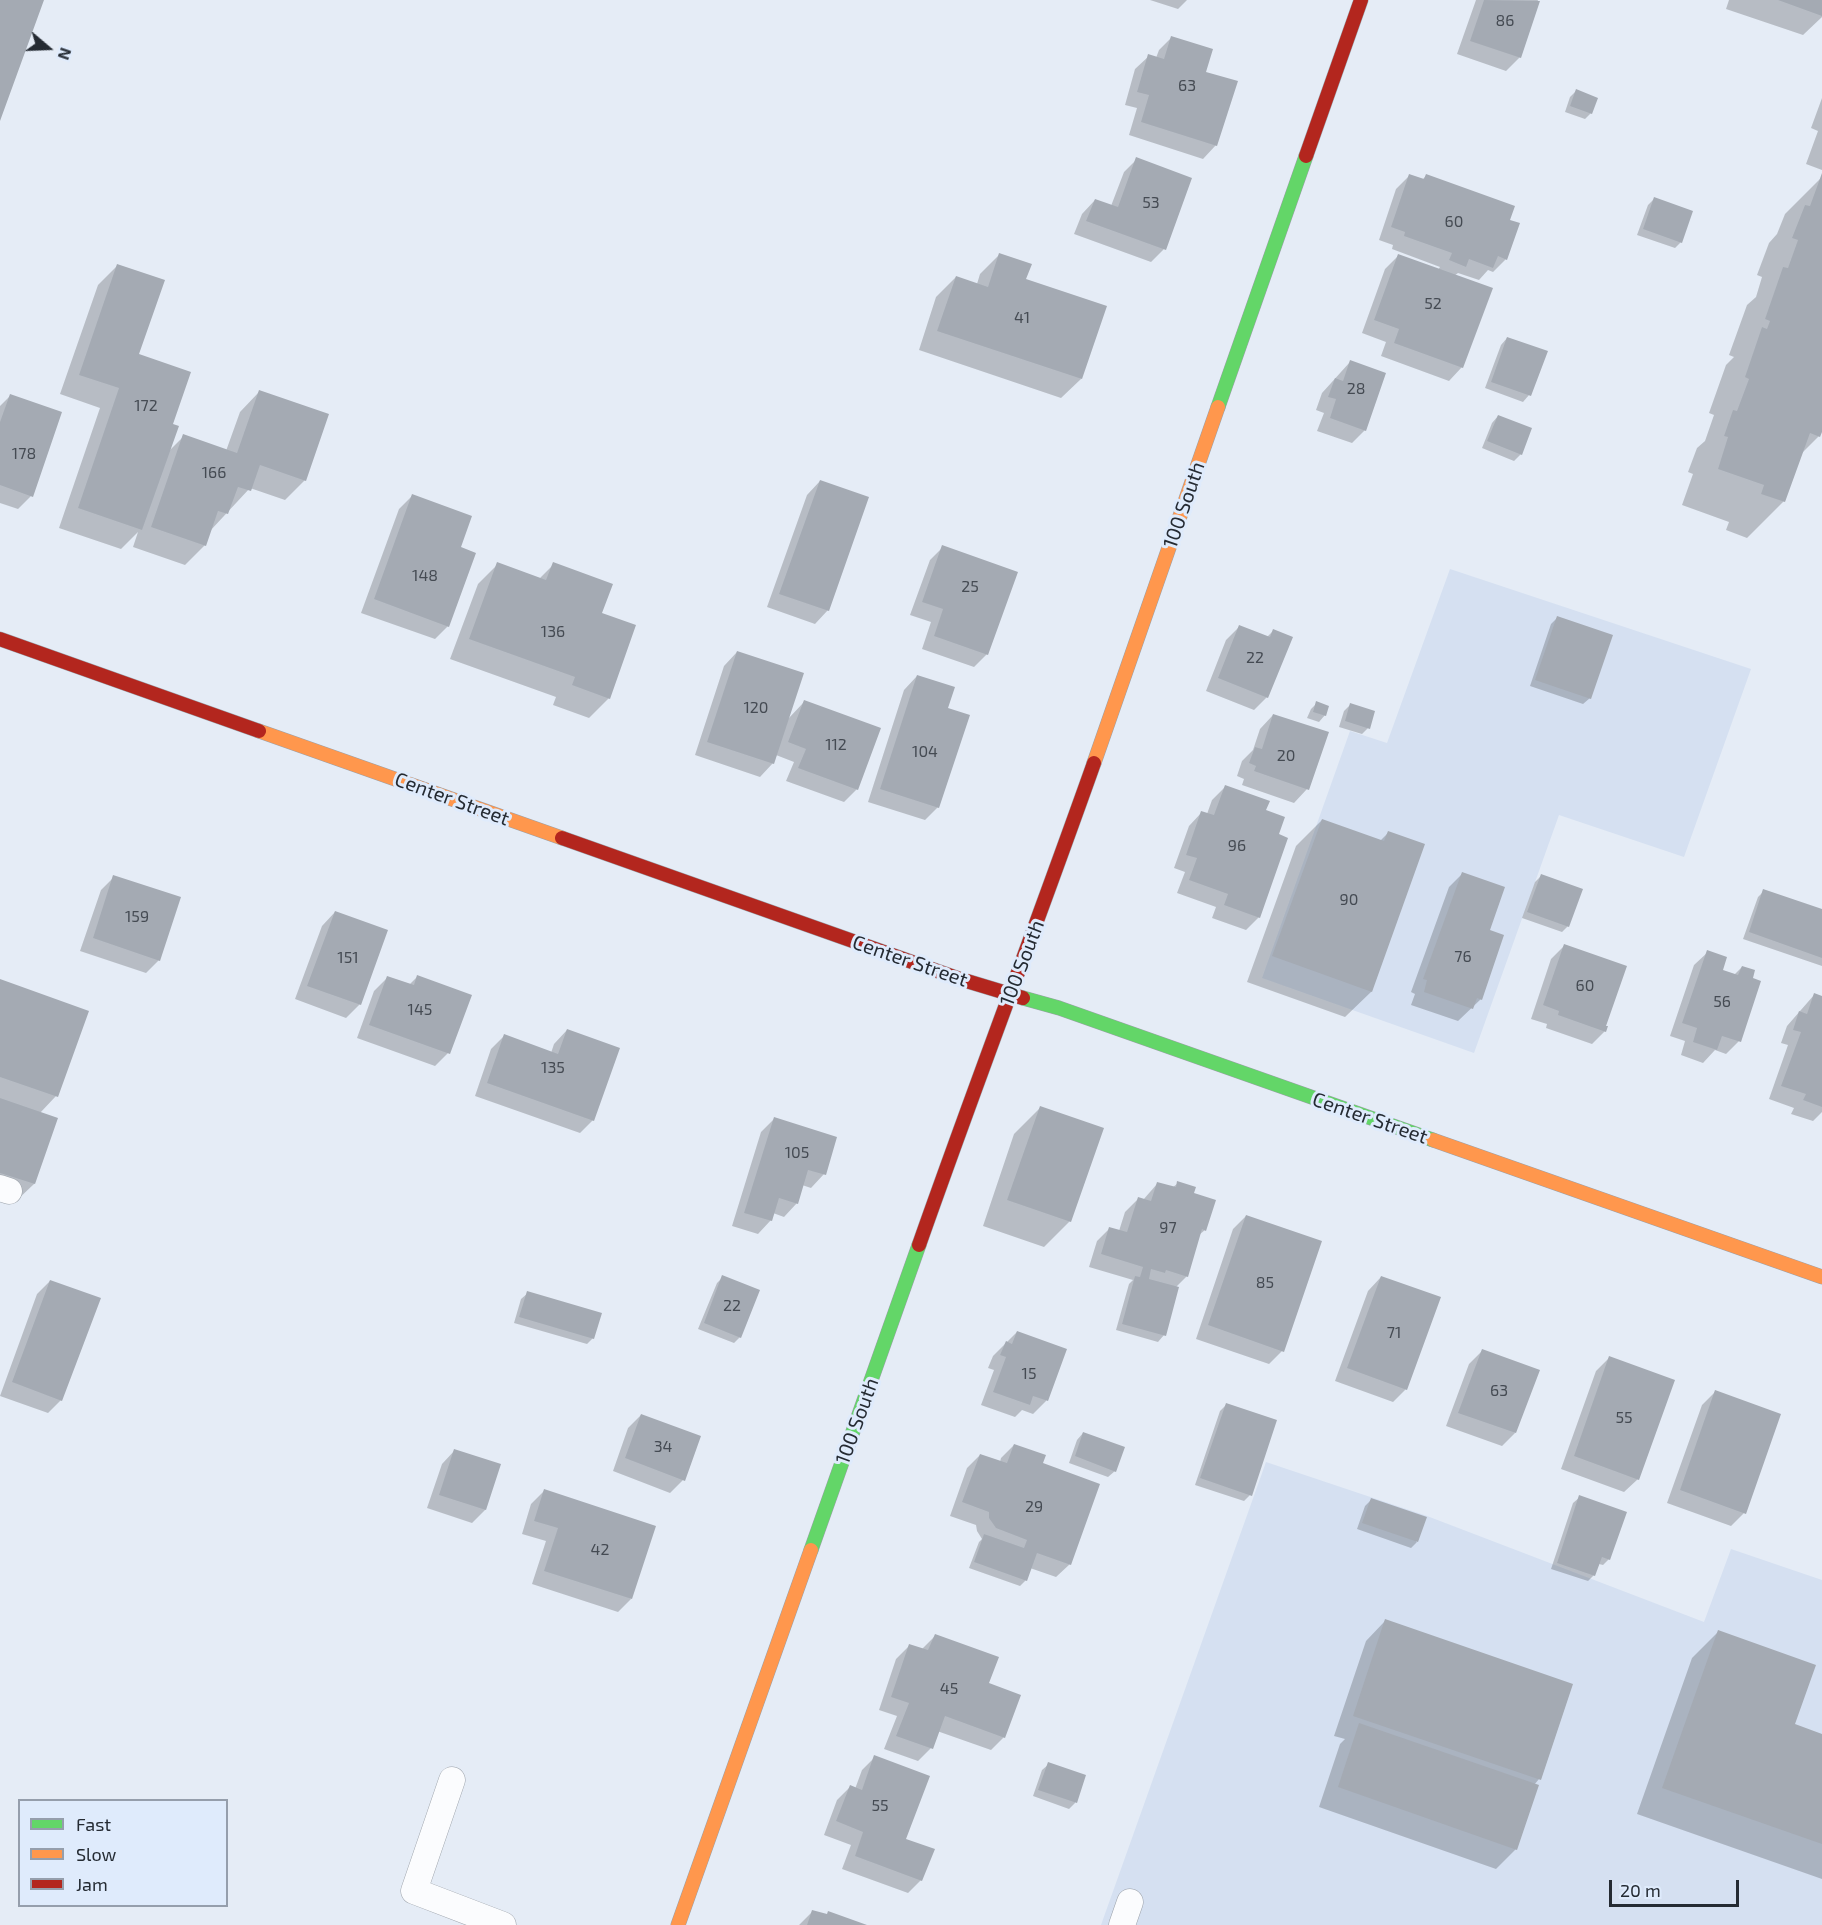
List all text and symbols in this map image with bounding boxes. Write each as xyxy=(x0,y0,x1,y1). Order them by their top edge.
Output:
house number: 86 xyxy=(1496,11,1514,31)
north arrow xyxy=(18,18,78,78)
text: N xyxy=(55,45,76,63)
house number: 63 xyxy=(1178,76,1196,96)
house number: 53 xyxy=(1142,193,1160,213)
house number: 60 xyxy=(1445,212,1463,232)
house number: 52 xyxy=(1424,294,1442,314)
house number: 41 xyxy=(1014,308,1030,328)
house number: 28 xyxy=(1347,379,1365,399)
house number: 172 xyxy=(134,396,158,416)
house number: 178 xyxy=(12,444,36,464)
street label: 100 South xyxy=(1158,459,1210,551)
house number: 166 xyxy=(202,463,226,483)
house number: 148 xyxy=(412,566,438,586)
house number: 25 xyxy=(961,577,979,597)
house number: 136 xyxy=(541,622,565,642)
house number: 22 xyxy=(1246,648,1264,668)
house number: 120 xyxy=(743,698,769,718)
house number: 112 xyxy=(825,735,847,755)
house number: 104 xyxy=(912,742,938,762)
house number: 20 xyxy=(1277,746,1295,766)
street label: Center Street xyxy=(391,767,513,831)
house number: 96 xyxy=(1228,836,1246,856)
house number: 90 xyxy=(1340,890,1358,910)
house number: 159 xyxy=(125,907,149,927)
street label: 100 South xyxy=(995,917,1049,1009)
street label: Center Street xyxy=(849,930,971,992)
house number: 76 xyxy=(1454,947,1472,967)
house number: 151 xyxy=(337,948,359,968)
house number: 60 xyxy=(1576,976,1594,996)
house number: 56 xyxy=(1713,992,1731,1012)
house number: 145 xyxy=(408,1000,432,1020)
house number: 135 xyxy=(541,1058,565,1078)
street label: Center Street xyxy=(1309,1087,1431,1149)
house number: 105 xyxy=(785,1143,809,1163)
house number: 97 xyxy=(1159,1218,1177,1238)
house number: 85 xyxy=(1256,1273,1274,1293)
house number: 22 xyxy=(723,1296,741,1316)
house number: 71 xyxy=(1387,1323,1401,1343)
house number: 15 xyxy=(1022,1364,1036,1384)
street label: 100 South xyxy=(830,1375,884,1467)
house number: 63 xyxy=(1490,1381,1508,1401)
house number: 55 xyxy=(1615,1408,1633,1428)
house number: 34 xyxy=(654,1437,672,1457)
house number: 29 xyxy=(1025,1497,1043,1517)
house number: 42 xyxy=(591,1540,609,1560)
house number: 45 xyxy=(940,1679,958,1699)
house number: 55 xyxy=(871,1796,889,1816)
legend xyxy=(18,1799,228,1907)
text: Fast xyxy=(76,1813,111,1835)
text: Slow xyxy=(76,1843,116,1865)
scale bar xyxy=(1612,1868,1742,1906)
text: Jam xyxy=(76,1873,108,1895)
text: 20 m xyxy=(1620,1879,1661,1901)

